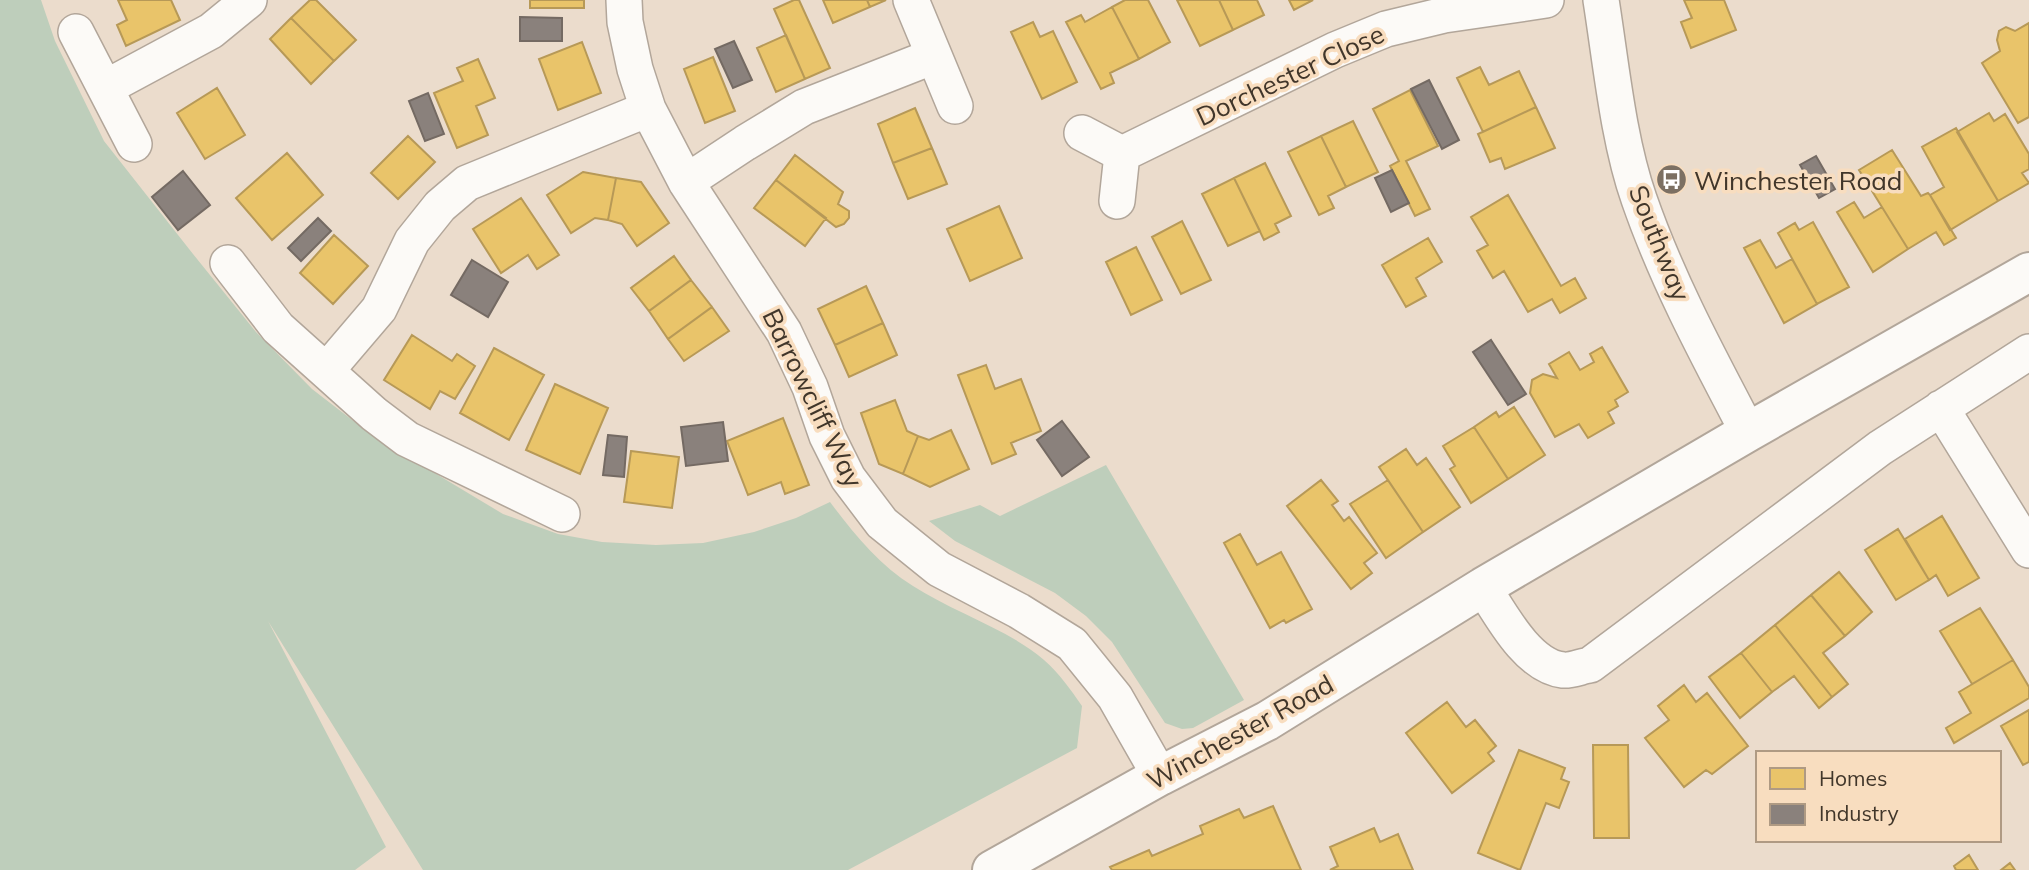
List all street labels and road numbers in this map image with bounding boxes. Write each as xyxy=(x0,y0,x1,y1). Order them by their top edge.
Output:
street label: Dorchester Close xyxy=(1191,17,1389,133)
street label: Southway xyxy=(1622,180,1698,306)
street label: Barrowcliff Way xyxy=(755,303,871,493)
street label: Winchester Road xyxy=(1141,667,1339,797)

